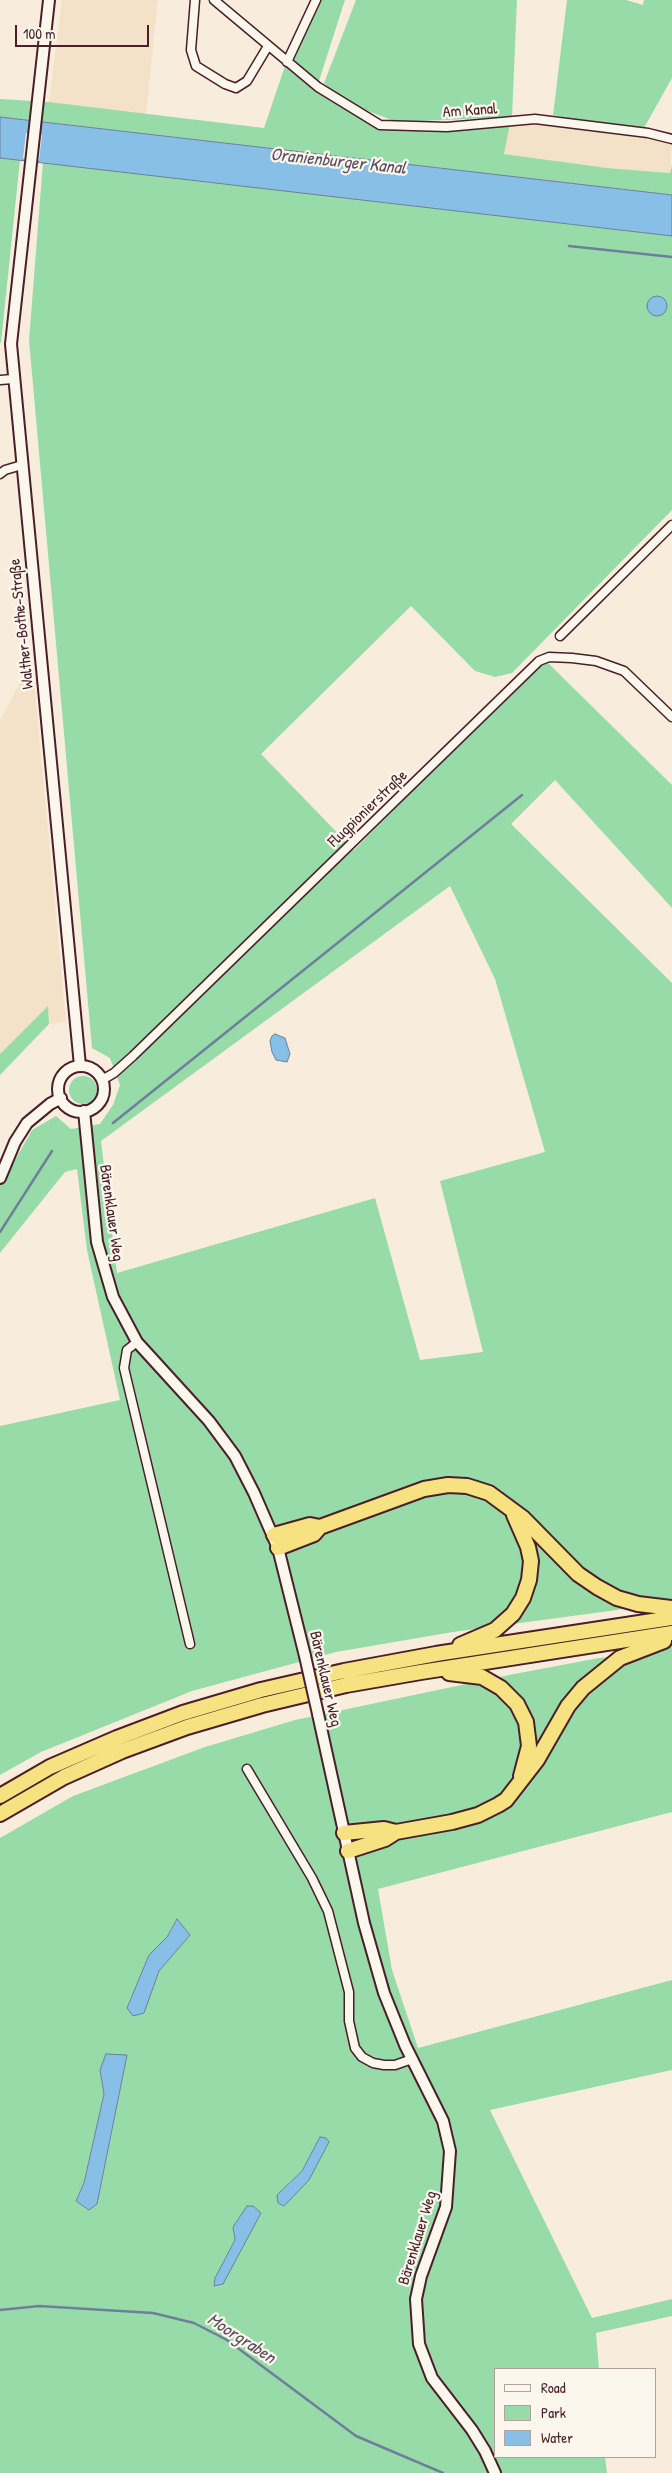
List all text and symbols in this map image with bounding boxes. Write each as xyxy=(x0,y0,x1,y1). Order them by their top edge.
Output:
scale bar xyxy=(18,15,151,47)
text: 100 m xyxy=(23,23,56,44)
street label: Am Kanal xyxy=(442,100,498,122)
water label: Oranienburger Kanal xyxy=(269,144,407,180)
street label: Walther-Bothe-Straße xyxy=(6,558,38,690)
street label: Flugpionierstraße xyxy=(324,766,412,852)
street label: Bärenklauer Weg xyxy=(95,1164,127,1262)
street label: Bärenklauer Weg xyxy=(305,1629,345,1729)
street label: Bärenklauer Weg xyxy=(395,2189,441,2287)
water label: Moorgraben xyxy=(203,2309,279,2369)
legend xyxy=(494,2368,657,2458)
text: Road xyxy=(541,2377,566,2398)
text: Park xyxy=(541,2402,566,2423)
text: Water xyxy=(541,2427,573,2448)

